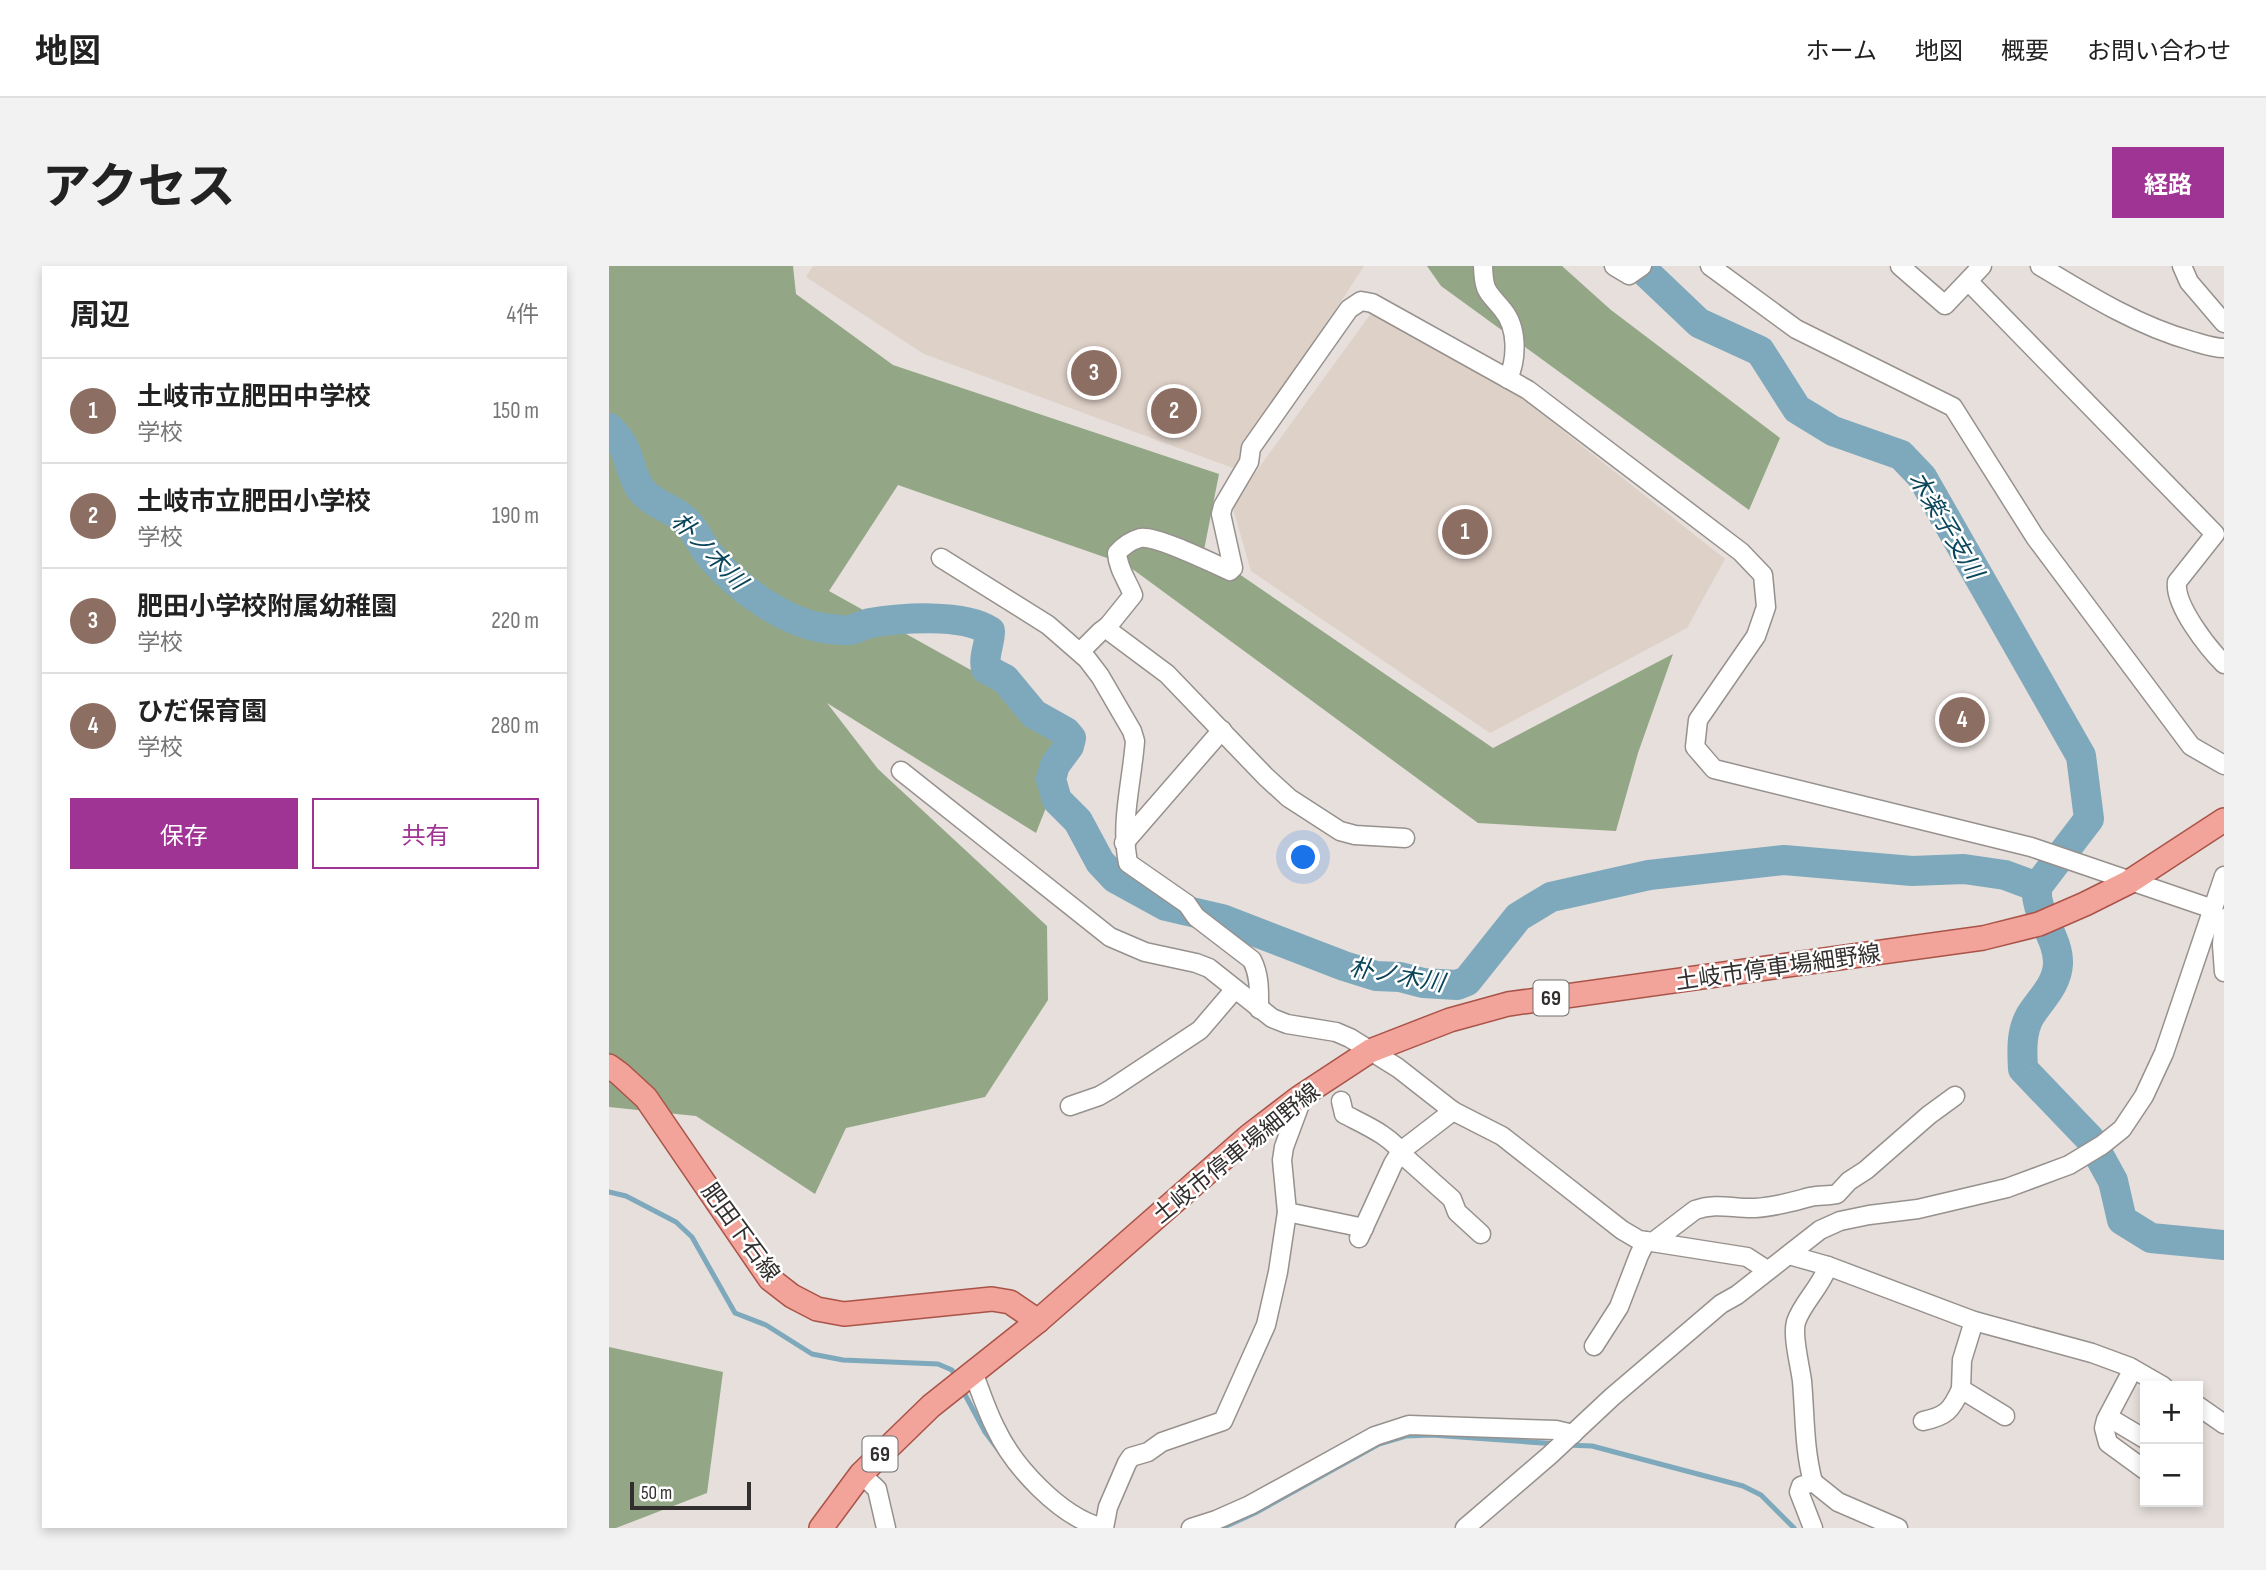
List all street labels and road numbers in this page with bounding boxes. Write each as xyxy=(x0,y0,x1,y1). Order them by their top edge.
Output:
street label: 土岐市停車場細野線 xyxy=(1674,940,1883,996)
road number: 69 xyxy=(1534,980,1569,1016)
street label: 土岐市停車場細野線 xyxy=(1147,1078,1326,1230)
street label: 肥田下石線 xyxy=(695,1178,785,1287)
road number: 69 xyxy=(863,1436,897,1472)

